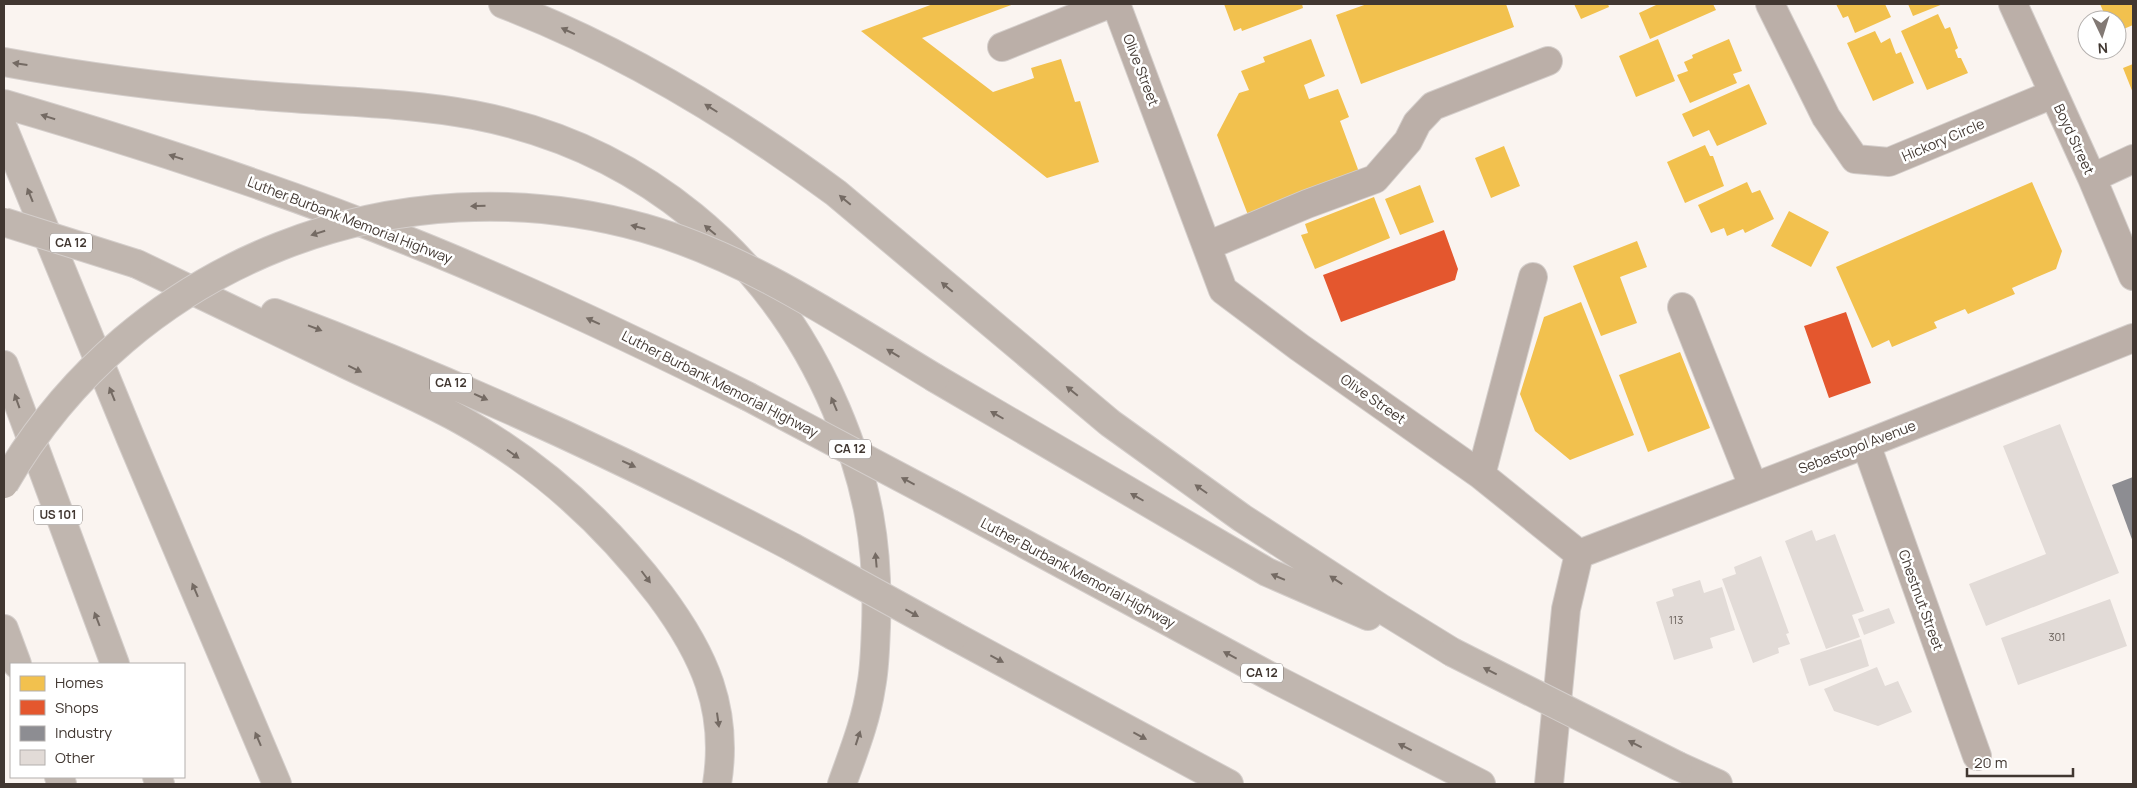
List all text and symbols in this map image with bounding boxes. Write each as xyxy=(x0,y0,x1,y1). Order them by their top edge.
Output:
north arrow xyxy=(2077,10,2127,60)
one-way arrow xyxy=(561,27,575,35)
street label: Olive Street xyxy=(1119,31,1164,109)
text: N xyxy=(2097,39,2109,58)
one-way arrow xyxy=(11,60,27,68)
street label: Boyd Street xyxy=(2050,100,2099,178)
one-way arrow xyxy=(704,103,718,112)
one-way arrow xyxy=(40,113,55,121)
street label: Hickory Circle xyxy=(1899,114,1987,165)
one-way arrow xyxy=(168,153,183,160)
street label: Luther Burbank Memorial Highway xyxy=(245,172,456,268)
one-way arrow xyxy=(26,187,34,202)
one-way arrow xyxy=(839,194,851,206)
one-way arrow xyxy=(470,203,486,211)
one-way arrow xyxy=(631,223,646,231)
one-way arrow xyxy=(704,224,717,235)
one-way arrow xyxy=(310,229,325,237)
road number: CA 12 xyxy=(50,234,92,252)
one-way arrow xyxy=(941,281,954,292)
one-way arrow xyxy=(586,317,601,326)
one-way arrow xyxy=(308,324,323,332)
street label: Luther Burbank Memorial Highway xyxy=(619,326,822,442)
one-way arrow xyxy=(886,348,899,357)
one-way arrow xyxy=(348,365,362,373)
street label: Olive Street xyxy=(1337,369,1410,428)
road number: CA 12 xyxy=(430,373,472,392)
one-way arrow xyxy=(108,386,115,401)
one-way arrow xyxy=(1066,386,1079,397)
one-way arrow xyxy=(13,393,20,408)
one-way arrow xyxy=(474,393,488,401)
one-way arrow xyxy=(829,397,837,411)
one-way arrow xyxy=(990,410,1004,419)
street label: Sebastopol Avenue xyxy=(1795,415,1918,478)
road number: CA 12 xyxy=(829,439,871,458)
one-way arrow xyxy=(506,449,519,459)
one-way arrow xyxy=(622,461,636,469)
one-way arrow xyxy=(901,477,916,485)
one-way arrow xyxy=(1194,484,1208,494)
one-way arrow xyxy=(1131,493,1144,502)
road number: US 101 xyxy=(34,506,82,524)
street label: Luther Burbank Memorial Highway xyxy=(978,513,1179,632)
street label: Chestnut Street xyxy=(1894,547,1949,653)
one-way arrow xyxy=(871,552,879,568)
one-way arrow xyxy=(641,570,652,583)
one-way arrow xyxy=(1271,573,1286,581)
one-way arrow xyxy=(1330,575,1343,584)
one-way arrow xyxy=(190,583,198,597)
one-way arrow xyxy=(905,608,918,617)
one-way arrow xyxy=(93,611,101,626)
house number: 113 xyxy=(1669,612,1683,627)
house number: 301 xyxy=(2048,629,2066,644)
one-way arrow xyxy=(1223,651,1237,659)
one-way arrow xyxy=(990,655,1004,663)
legend xyxy=(10,663,185,778)
road number: CA 12 xyxy=(1241,664,1283,682)
one-way arrow xyxy=(1482,667,1497,675)
text: Homes xyxy=(55,672,104,693)
text: Shops xyxy=(55,697,99,718)
one-way arrow xyxy=(715,712,723,728)
text: Industry xyxy=(55,722,112,743)
one-way arrow xyxy=(854,730,862,745)
one-way arrow xyxy=(254,731,262,746)
one-way arrow xyxy=(1132,732,1147,740)
one-way arrow xyxy=(1628,740,1642,748)
one-way arrow xyxy=(1398,743,1412,751)
scale bar xyxy=(1967,746,2073,778)
text: Other xyxy=(55,747,96,768)
text: 20 m xyxy=(1974,752,2007,773)

